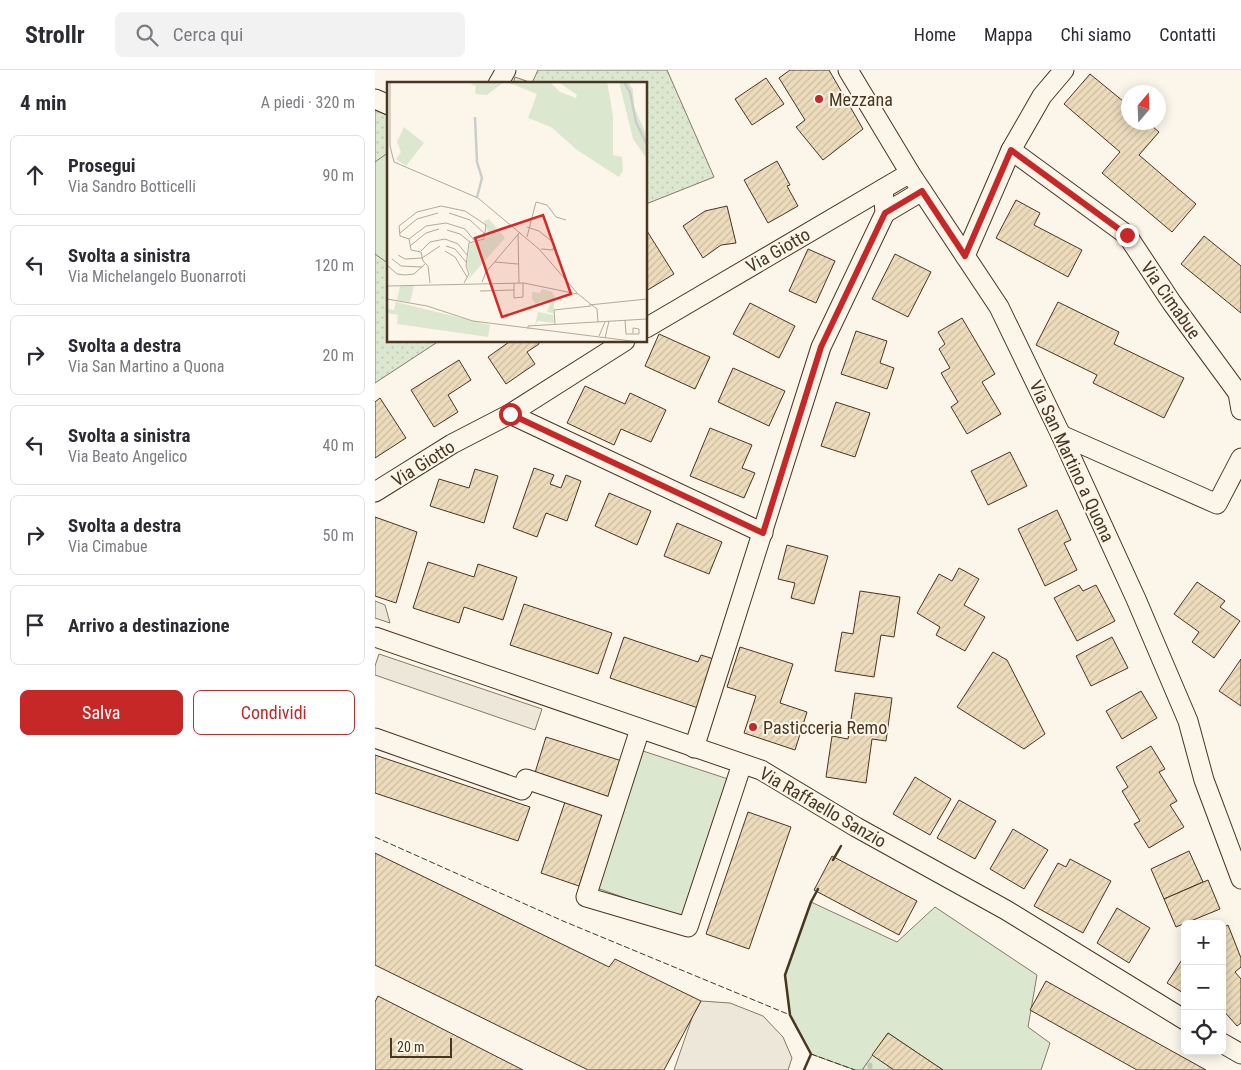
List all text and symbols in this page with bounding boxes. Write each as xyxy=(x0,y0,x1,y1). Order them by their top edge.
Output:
search box xyxy=(115,12,465,57)
text: Strollr xyxy=(25,21,85,49)
icon: search xyxy=(133,21,161,49)
text: Cerca qui xyxy=(173,23,243,46)
text: Home xyxy=(914,24,956,45)
text: Mappa xyxy=(984,24,1033,45)
text: Chi siamo xyxy=(1061,24,1131,45)
text: Contatti xyxy=(1159,24,1216,45)
inset map xyxy=(387,82,647,342)
north arrow xyxy=(1121,85,1166,130)
place label: Mezzana xyxy=(829,89,893,110)
text: 4 min xyxy=(20,91,67,115)
text: A piedi · 320 m xyxy=(261,93,355,112)
marker: Mezzana xyxy=(813,93,825,105)
text: Prosegui xyxy=(68,154,136,177)
icon: ahead xyxy=(21,161,49,189)
text: 90 m xyxy=(322,166,354,185)
text: Via Sandro Botticelli xyxy=(68,177,196,196)
street label: Via Giotto xyxy=(742,223,814,277)
route end xyxy=(1116,224,1139,247)
text: Svolta a sinistra xyxy=(68,244,190,267)
icon: left xyxy=(21,251,49,279)
text: 120 m xyxy=(315,256,354,275)
street label: Via Cimabue xyxy=(1137,257,1205,343)
text: Via Michelangelo Buonarroti xyxy=(68,267,246,286)
text: Svolta a destra xyxy=(68,334,181,357)
icon: right xyxy=(21,341,49,369)
text: 20 m xyxy=(322,346,354,365)
text: Via San Martino a Quona xyxy=(68,357,224,376)
street label: Via San Martino a Quona xyxy=(1025,377,1119,545)
route start xyxy=(499,403,522,426)
text: Svolta a sinistra xyxy=(68,424,190,447)
icon: left xyxy=(21,431,49,459)
street label: Via Giotto xyxy=(388,435,458,491)
text: 40 m xyxy=(322,436,354,455)
text: Via Beato Angelico xyxy=(68,447,187,466)
text: Svolta a destra xyxy=(68,514,181,537)
icon: right xyxy=(21,521,49,549)
text: 50 m xyxy=(322,526,354,545)
text: Via Cimabue xyxy=(68,537,148,556)
icon: arrive xyxy=(21,611,49,639)
text: Arrivo a destinazione xyxy=(68,614,230,637)
button: Salva xyxy=(20,690,183,735)
button: Condividi xyxy=(193,690,355,735)
place label: Pasticceria Remo xyxy=(763,717,887,738)
marker: Pasticceria Remo xyxy=(747,721,759,733)
street label: Via Raffaello Sanzio xyxy=(756,762,890,852)
map controls xyxy=(1181,920,1226,1055)
button: + xyxy=(1181,920,1226,965)
button: − xyxy=(1181,965,1226,1010)
button: locate xyxy=(1181,1010,1226,1055)
scale bar xyxy=(390,1035,453,1058)
text: 20 m xyxy=(397,1039,425,1055)

